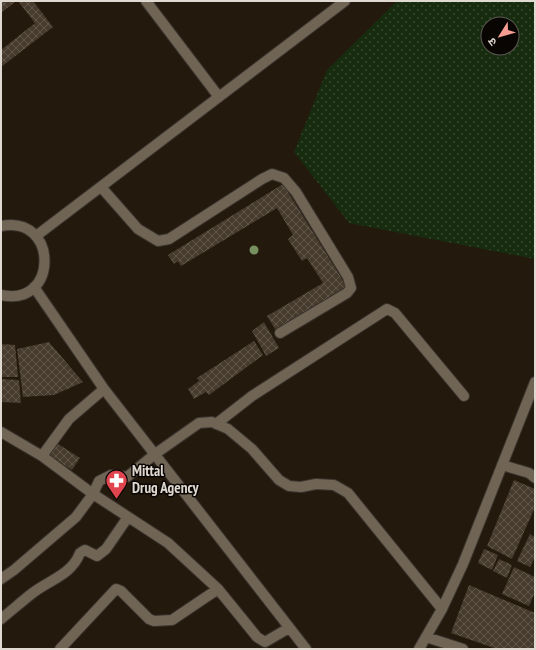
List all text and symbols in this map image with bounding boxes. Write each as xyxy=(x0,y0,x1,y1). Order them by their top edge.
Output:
north arrow xyxy=(480,16,520,56)
text: उ xyxy=(484,35,500,49)
place label: Mittal Drug Agency xyxy=(132,461,199,497)
pharmacy icon: Mittal Drug Agency xyxy=(104,467,130,500)

